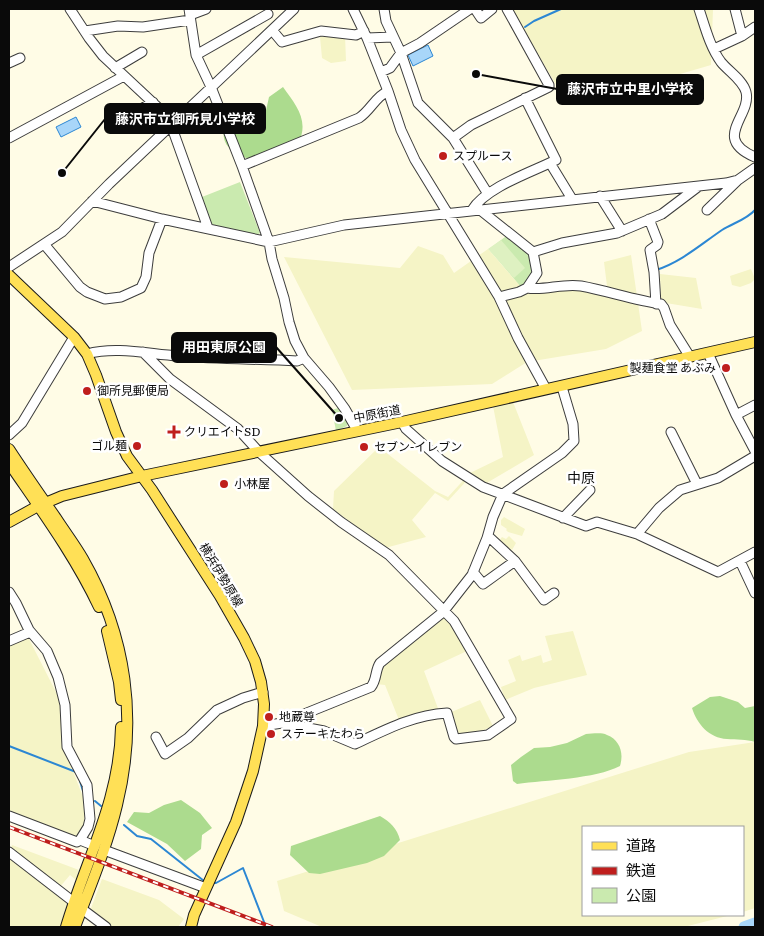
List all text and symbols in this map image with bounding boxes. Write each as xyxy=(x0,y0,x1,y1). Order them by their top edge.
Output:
callout: 藤沢市立中里小学校 xyxy=(557,75,703,104)
text: 藤沢市立中里小学校 xyxy=(567,78,693,98)
callout: 藤沢市立御所見小学校 xyxy=(105,104,265,133)
text: 藤沢市立御所見小学校 xyxy=(115,108,255,128)
place label: スプルース xyxy=(453,146,512,164)
marker: スプルース xyxy=(437,150,449,162)
callout: 用田東原公園 xyxy=(172,333,276,362)
text: 用田東原公園 xyxy=(182,336,266,356)
place label: 製麺食堂 あぶみ xyxy=(630,358,716,376)
marker: 製麺食堂 あぶみ xyxy=(720,362,732,374)
place label: 御所見郵便局 xyxy=(97,381,169,399)
marker: 御所見郵便局 xyxy=(81,385,93,397)
street label: 中原街道 xyxy=(352,400,402,426)
place label: クリエイトSD xyxy=(184,422,260,440)
marker: クリエイトSD xyxy=(168,426,180,438)
place label: ゴル麺 xyxy=(91,436,127,454)
place label: セブン-イレブン xyxy=(374,437,462,455)
marker: ゴル麺 xyxy=(131,440,143,452)
marker: セブン-イレブン xyxy=(358,441,370,453)
district label: 中原 xyxy=(567,467,595,487)
place label: 小林屋 xyxy=(234,474,270,492)
marker: 小林屋 xyxy=(218,478,230,490)
street label: 横浜伊勢原線 xyxy=(196,539,248,610)
place label: 地蔵尊 xyxy=(279,707,315,725)
marker: 地蔵尊 xyxy=(263,711,275,723)
place label: ステーキたわら xyxy=(281,724,365,742)
marker: ステーキたわら xyxy=(265,728,277,740)
legend xyxy=(582,826,744,916)
text: 道路 xyxy=(626,833,656,856)
text: 鉄道 xyxy=(626,858,656,881)
text: 公園 xyxy=(626,883,656,906)

